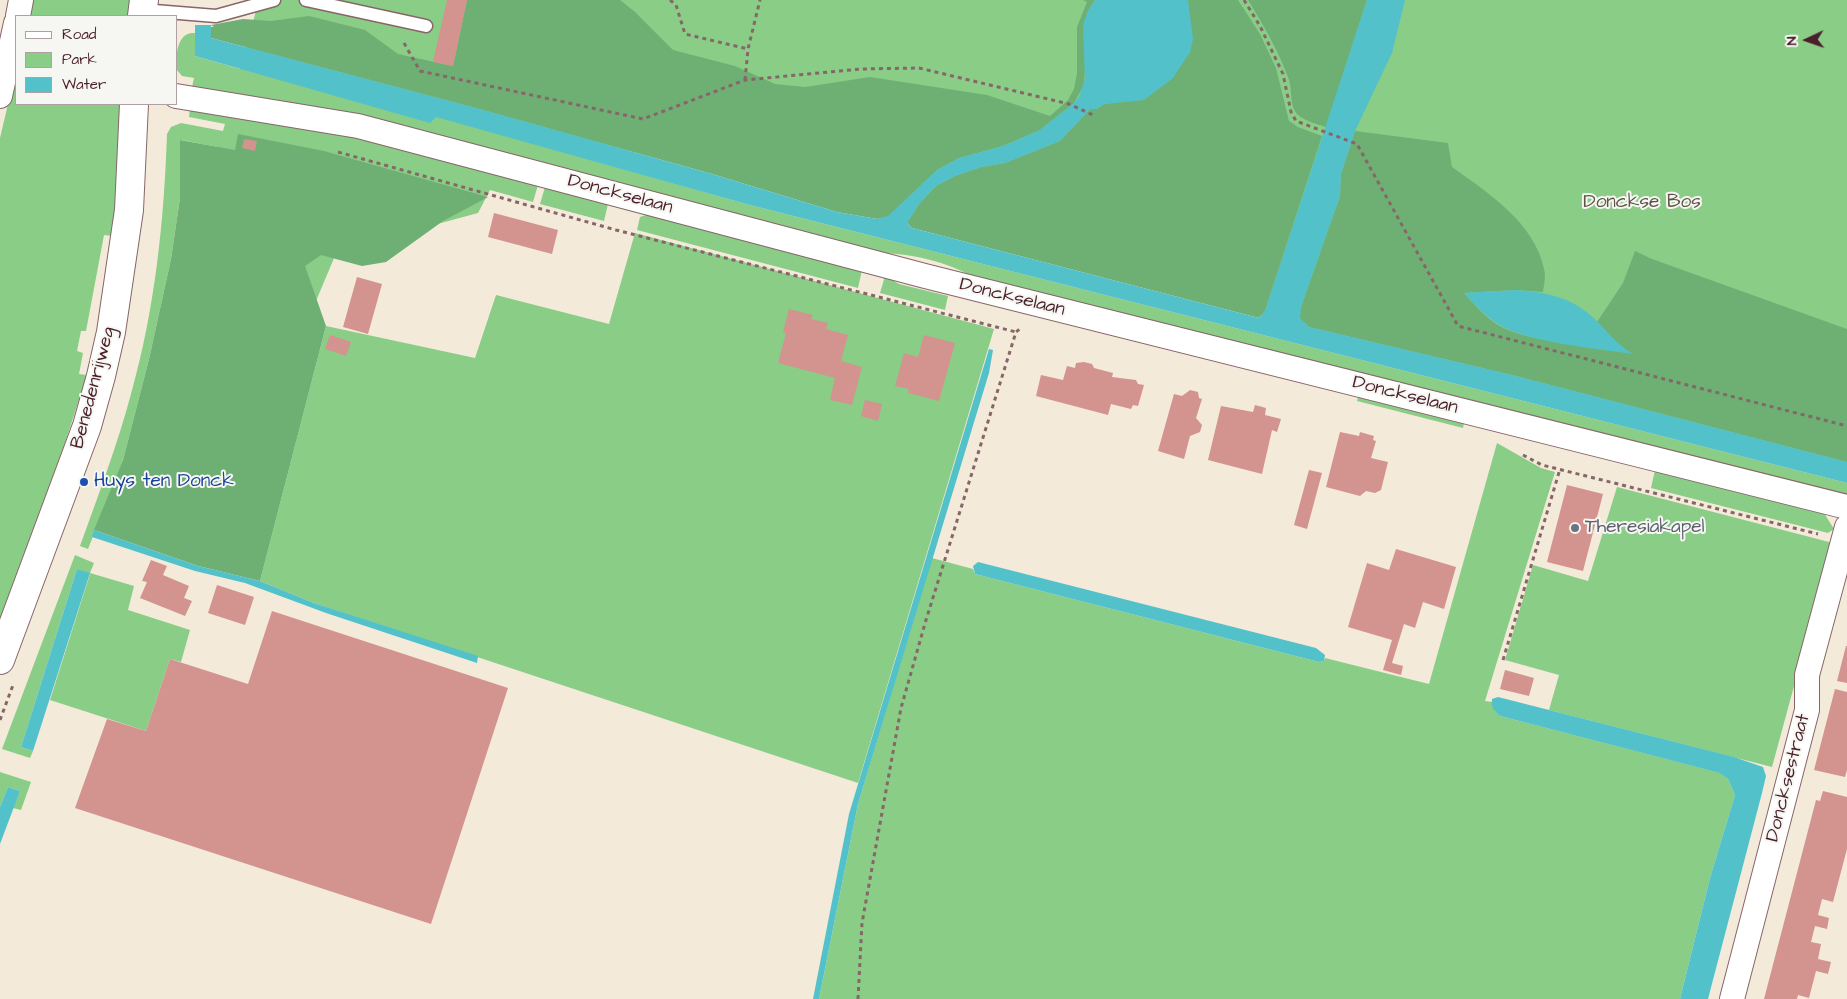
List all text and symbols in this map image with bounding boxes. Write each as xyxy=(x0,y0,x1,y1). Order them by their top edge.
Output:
legend xyxy=(15,15,178,105)
north arrow xyxy=(1782,15,1832,65)
text: Road xyxy=(62,24,96,45)
text: N xyxy=(1782,36,1802,46)
text: Park xyxy=(62,49,97,70)
text: Water xyxy=(62,74,106,95)
street label: Donckselaan xyxy=(565,170,675,220)
park label: Donckse Bos xyxy=(1583,192,1701,214)
street label: Donckselaan xyxy=(957,274,1067,322)
street label: Benedenrijweg xyxy=(67,325,121,451)
street label: Donckselaan xyxy=(1350,372,1460,420)
place label: Huys ten Donck xyxy=(94,471,234,493)
marker: Huys ten Donck xyxy=(78,476,90,488)
place label: Theresiakapel xyxy=(1585,517,1705,539)
marker: Theresiakapel xyxy=(1569,522,1581,534)
street label: Doncksestraat xyxy=(1762,712,1816,844)

